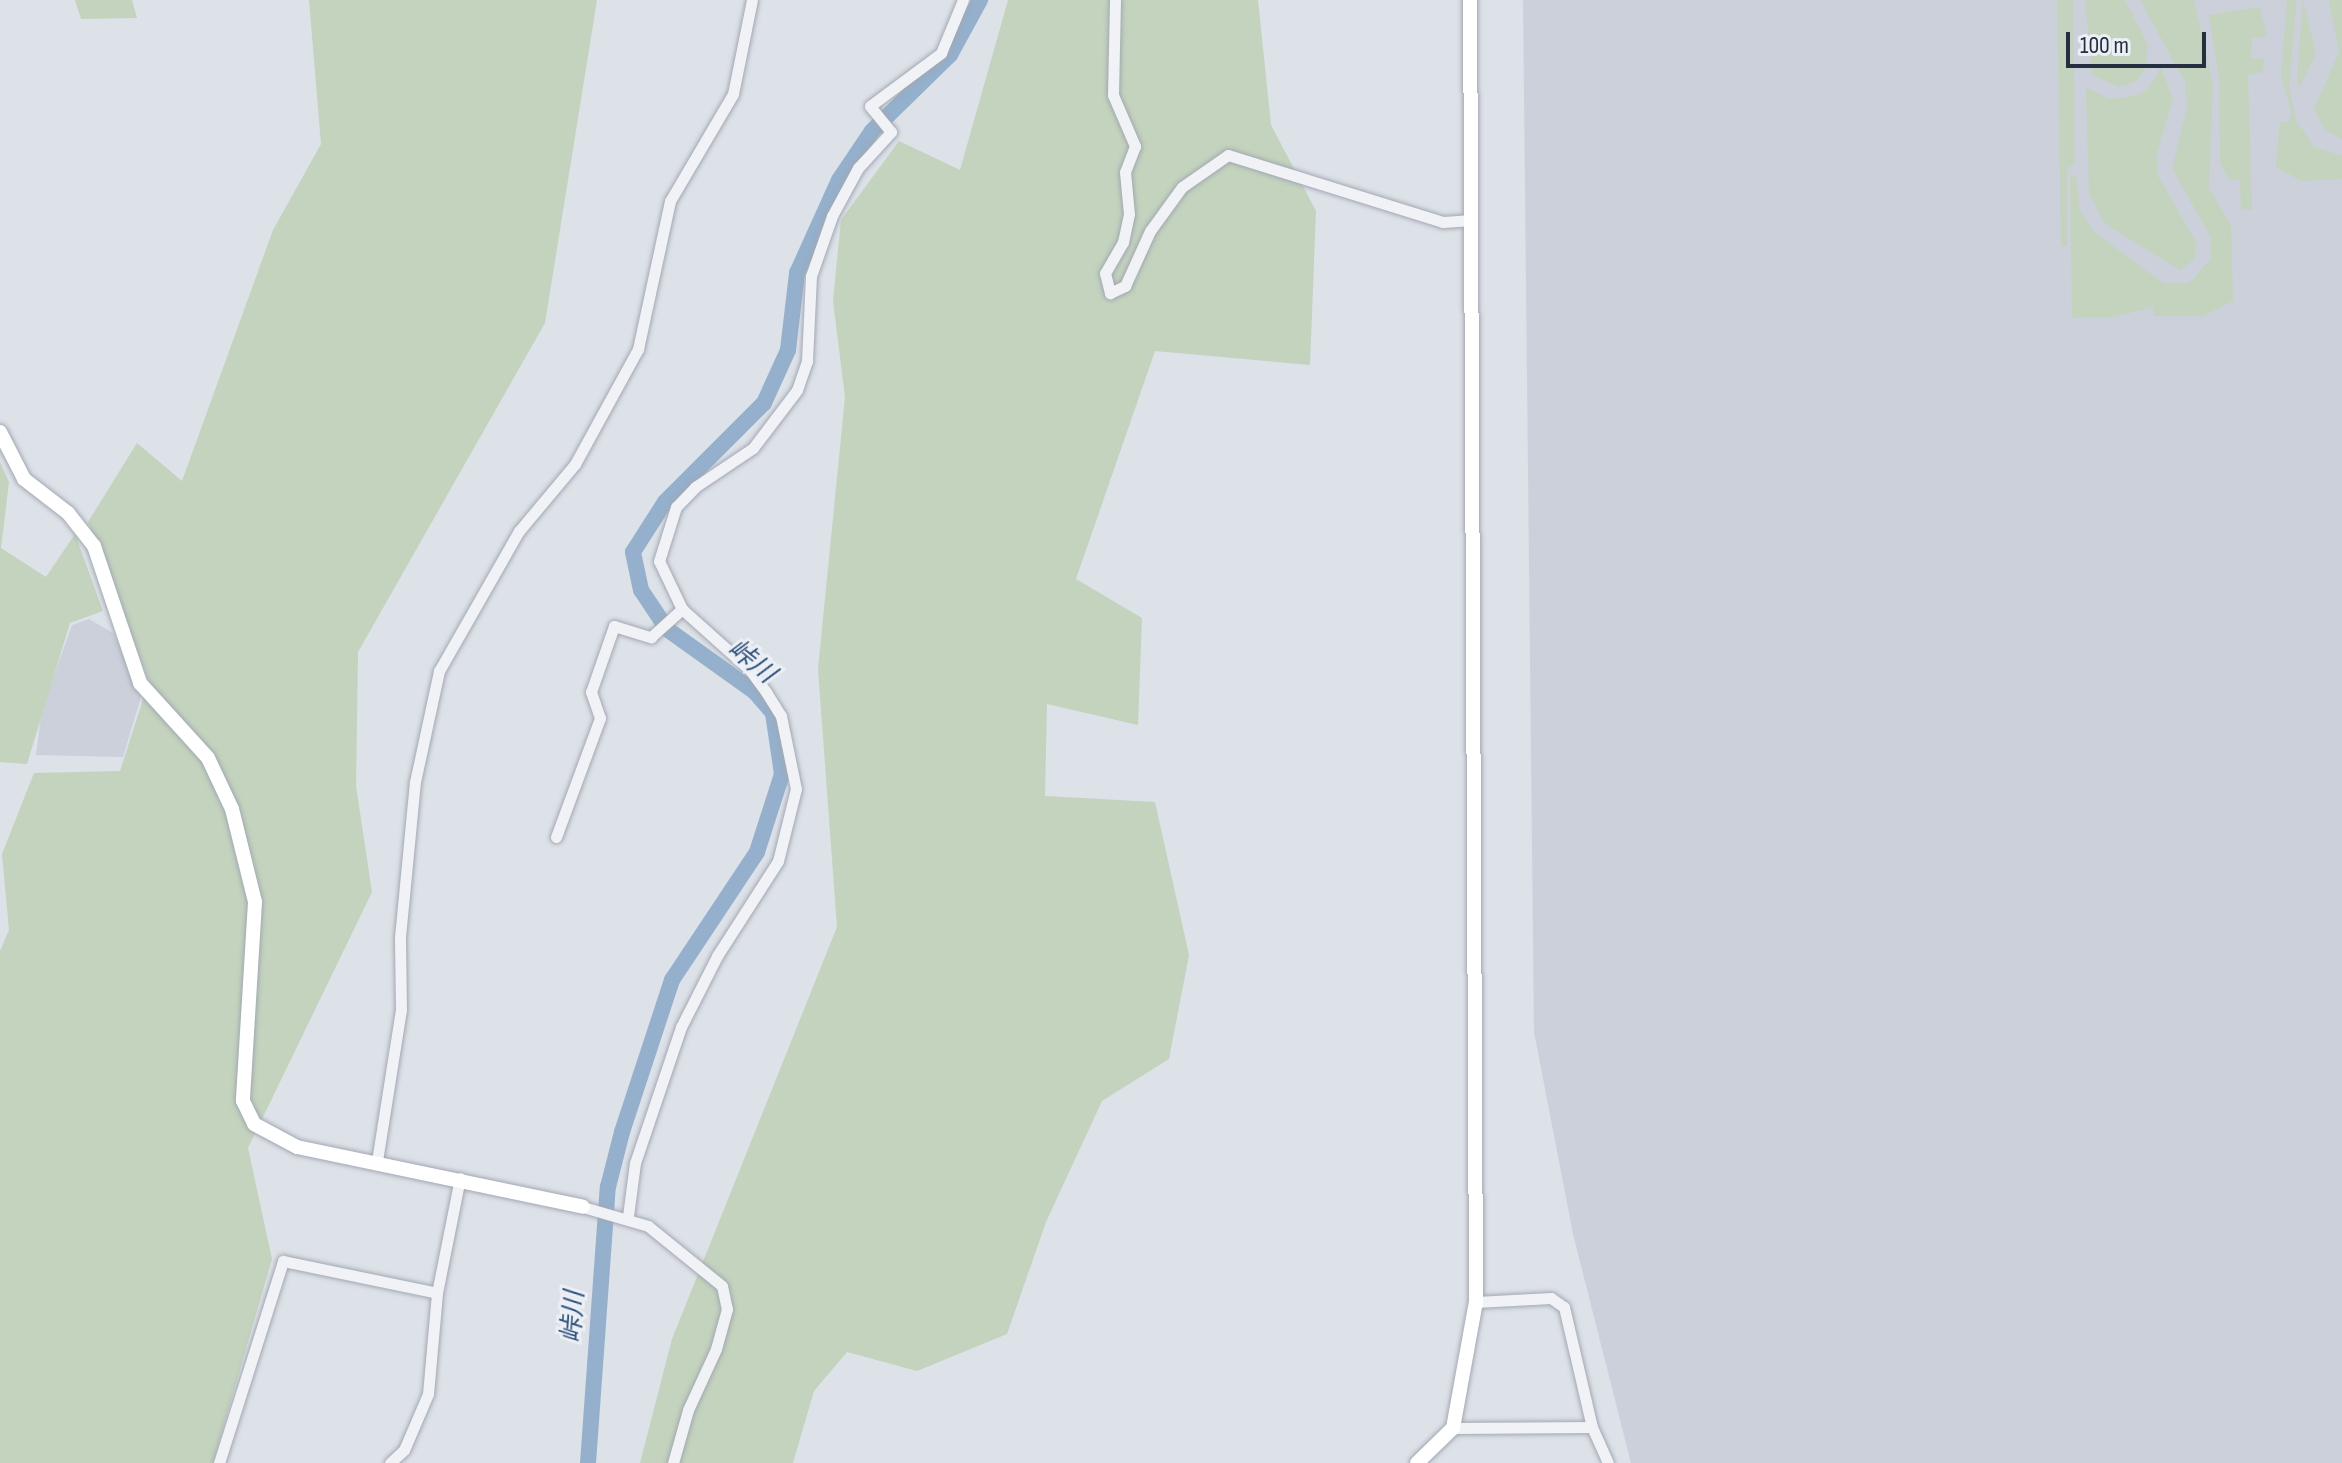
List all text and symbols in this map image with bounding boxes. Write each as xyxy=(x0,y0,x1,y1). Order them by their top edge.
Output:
scale bar xyxy=(2070,16,2210,66)
text: 100 m xyxy=(2080,31,2129,60)
water label: 峠川 xyxy=(721,634,781,690)
water label: 峠川 xyxy=(557,1290,591,1344)

